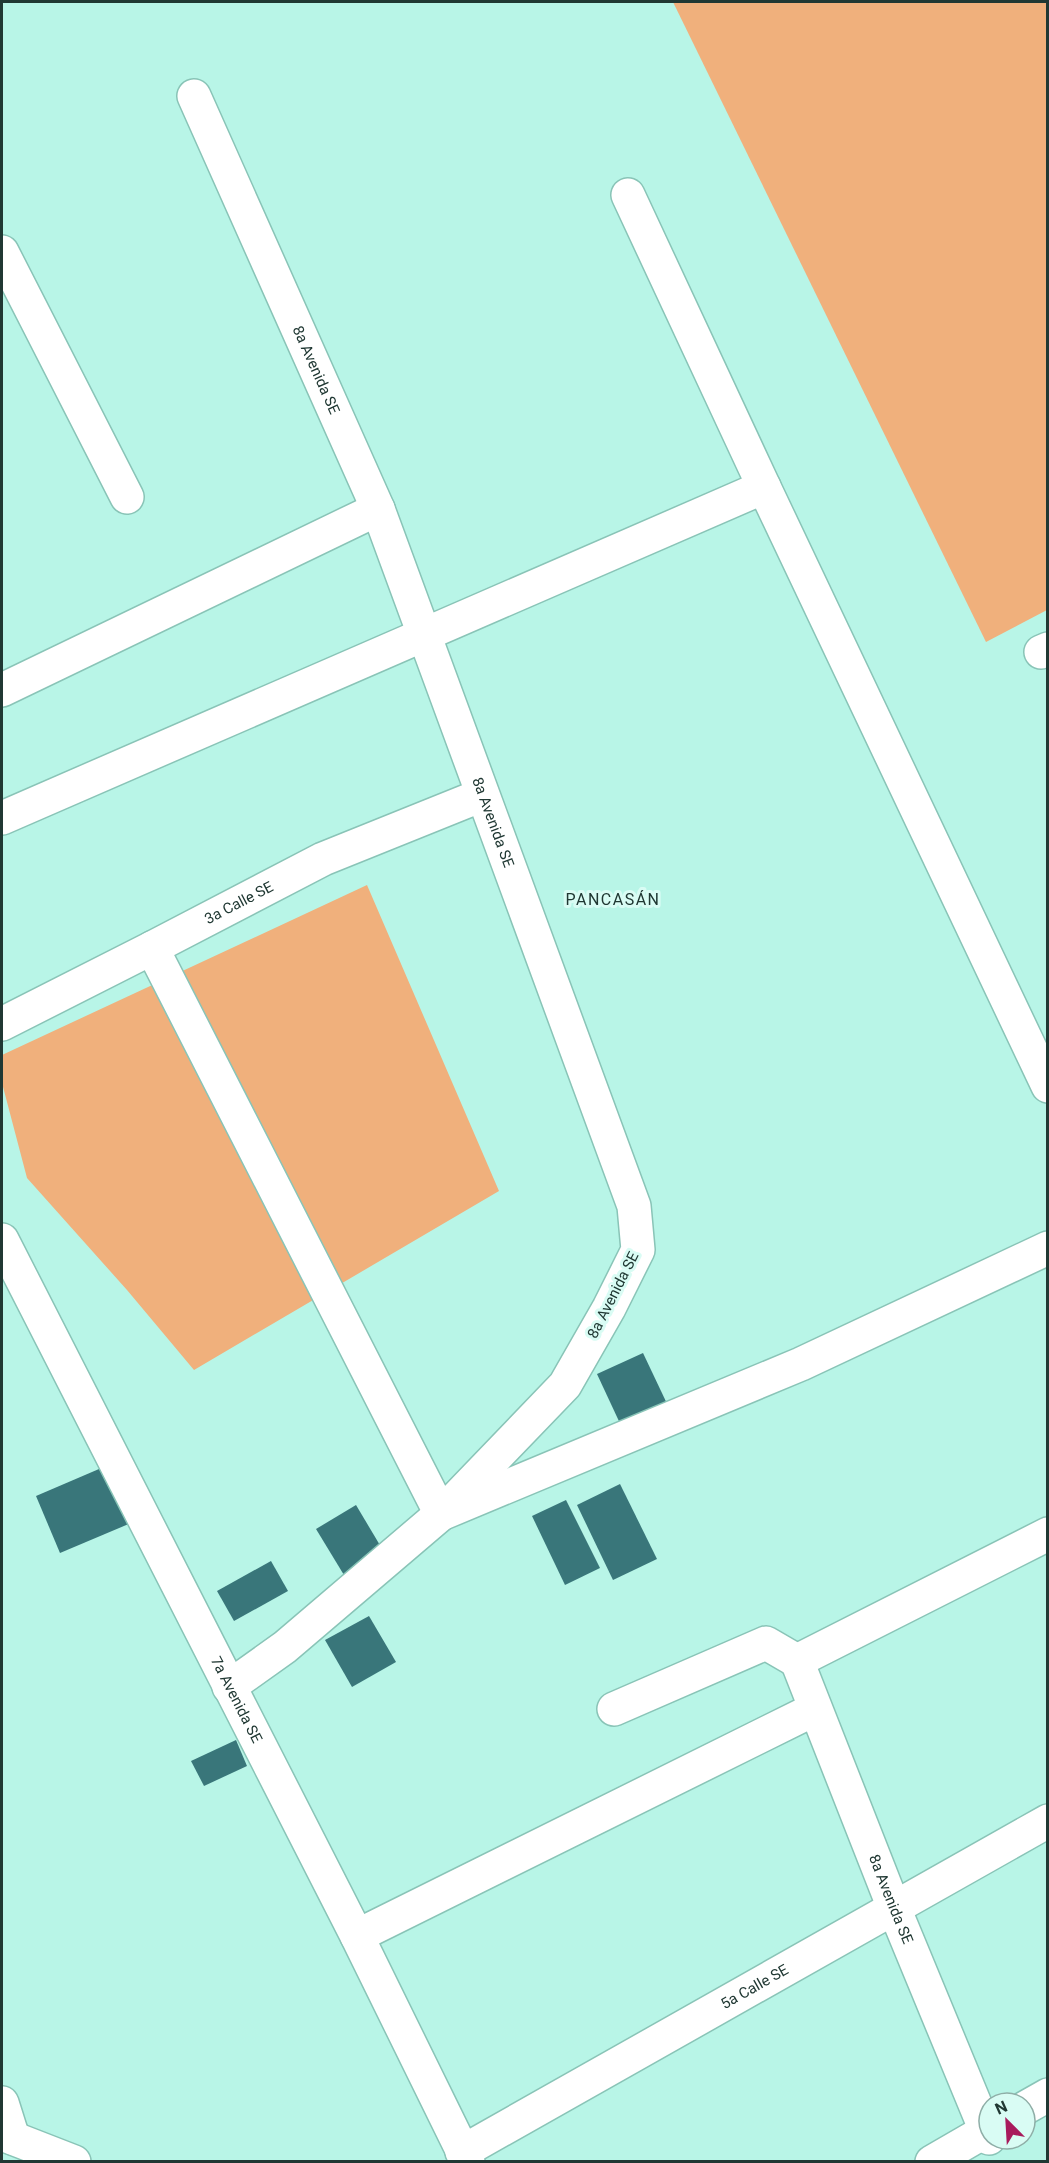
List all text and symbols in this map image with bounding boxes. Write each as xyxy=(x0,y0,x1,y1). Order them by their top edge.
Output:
street label: 8a Avenida SE xyxy=(289,323,344,417)
street label: 8a Avenida SE xyxy=(468,775,518,870)
street label: 3a Calle SE xyxy=(201,877,277,928)
district label: PANCASÁN xyxy=(565,890,661,909)
street label: 8a Avenida SE xyxy=(584,1248,643,1341)
street label: 7a Avenida SE xyxy=(207,1653,266,1746)
street label: 8a Avenida SE xyxy=(865,1852,917,1947)
street label: 5a Calle SE xyxy=(718,1960,792,2013)
north arrow xyxy=(977,2091,1037,2151)
text: N xyxy=(992,2097,1010,2119)

